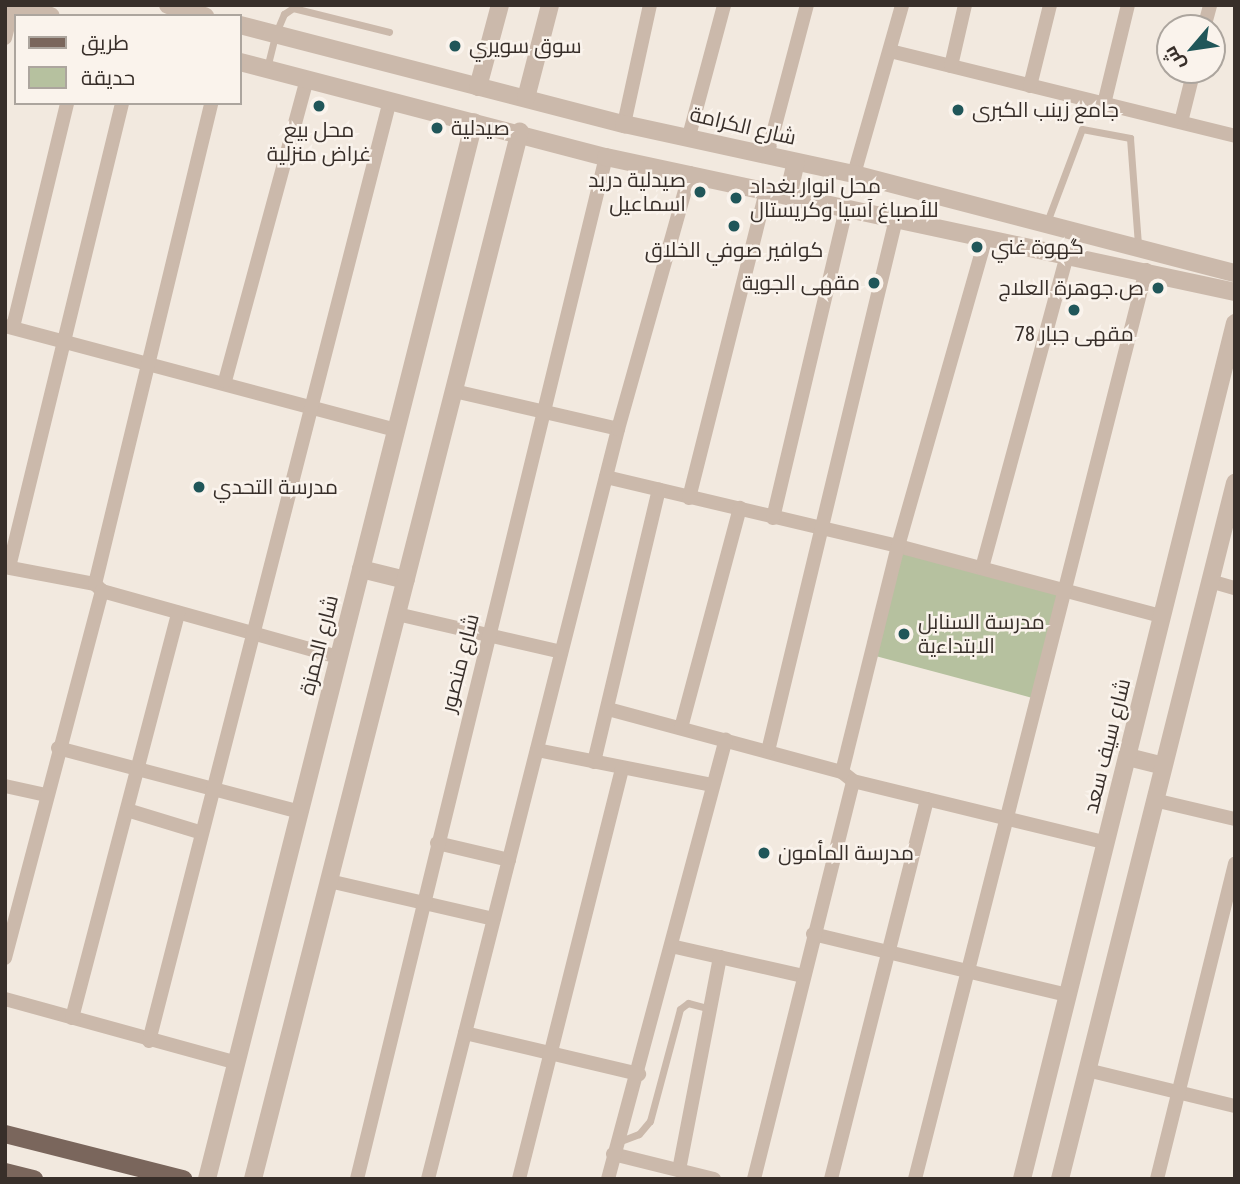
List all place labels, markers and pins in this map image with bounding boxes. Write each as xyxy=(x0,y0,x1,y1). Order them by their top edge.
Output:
place label: سوق سويري xyxy=(469,33,582,59)
marker: سوق سويري xyxy=(447,38,463,54)
place label: جامع زينب الكبرى xyxy=(972,97,1119,123)
marker: محل بيع غراض منزلية xyxy=(311,98,327,114)
marker: جامع زينب الكبرى xyxy=(950,102,966,118)
place label: صيدلية xyxy=(451,115,510,141)
place label: محل بيع غراض منزلية xyxy=(267,117,371,167)
marker: صيدلية xyxy=(429,120,445,136)
place label: صيدلية دريد اسماعيل xyxy=(588,167,686,217)
place label: محل انوار بغداد للأصباغ آسيا وكريستال xyxy=(750,173,939,223)
marker: صيدلية دريد اسماعيل xyxy=(692,184,708,200)
marker: محل انوار بغداد للأصباغ آسيا وكريستال xyxy=(728,190,744,206)
marker: كوافير صوفي الخلاق xyxy=(726,218,742,234)
place label: گهوة غني xyxy=(991,234,1084,260)
place label: كوافير صوفي الخلاق xyxy=(645,237,823,263)
marker: گهوة غني xyxy=(969,239,985,255)
place label: مقهى الجوية xyxy=(742,270,860,296)
marker: مقهى الجوية xyxy=(866,275,882,291)
place label: ص.جوهرة العلاج xyxy=(999,275,1144,301)
marker: ص.جوهرة العلاج xyxy=(1150,280,1166,296)
marker: مقهى جبار 78 xyxy=(1066,302,1082,318)
place label: مقهى جبار 78 xyxy=(1014,321,1134,347)
place label: مدرسة التحدي xyxy=(213,474,338,500)
marker: مدرسة التحدي xyxy=(191,479,207,495)
place label: مدرسة السنابل الابتداءية xyxy=(918,609,1045,659)
marker: مدرسة السنابل الابتداءية xyxy=(896,626,912,642)
place label: مدرسة المأمون xyxy=(778,840,914,866)
marker: مدرسة المأمون xyxy=(756,845,772,861)

